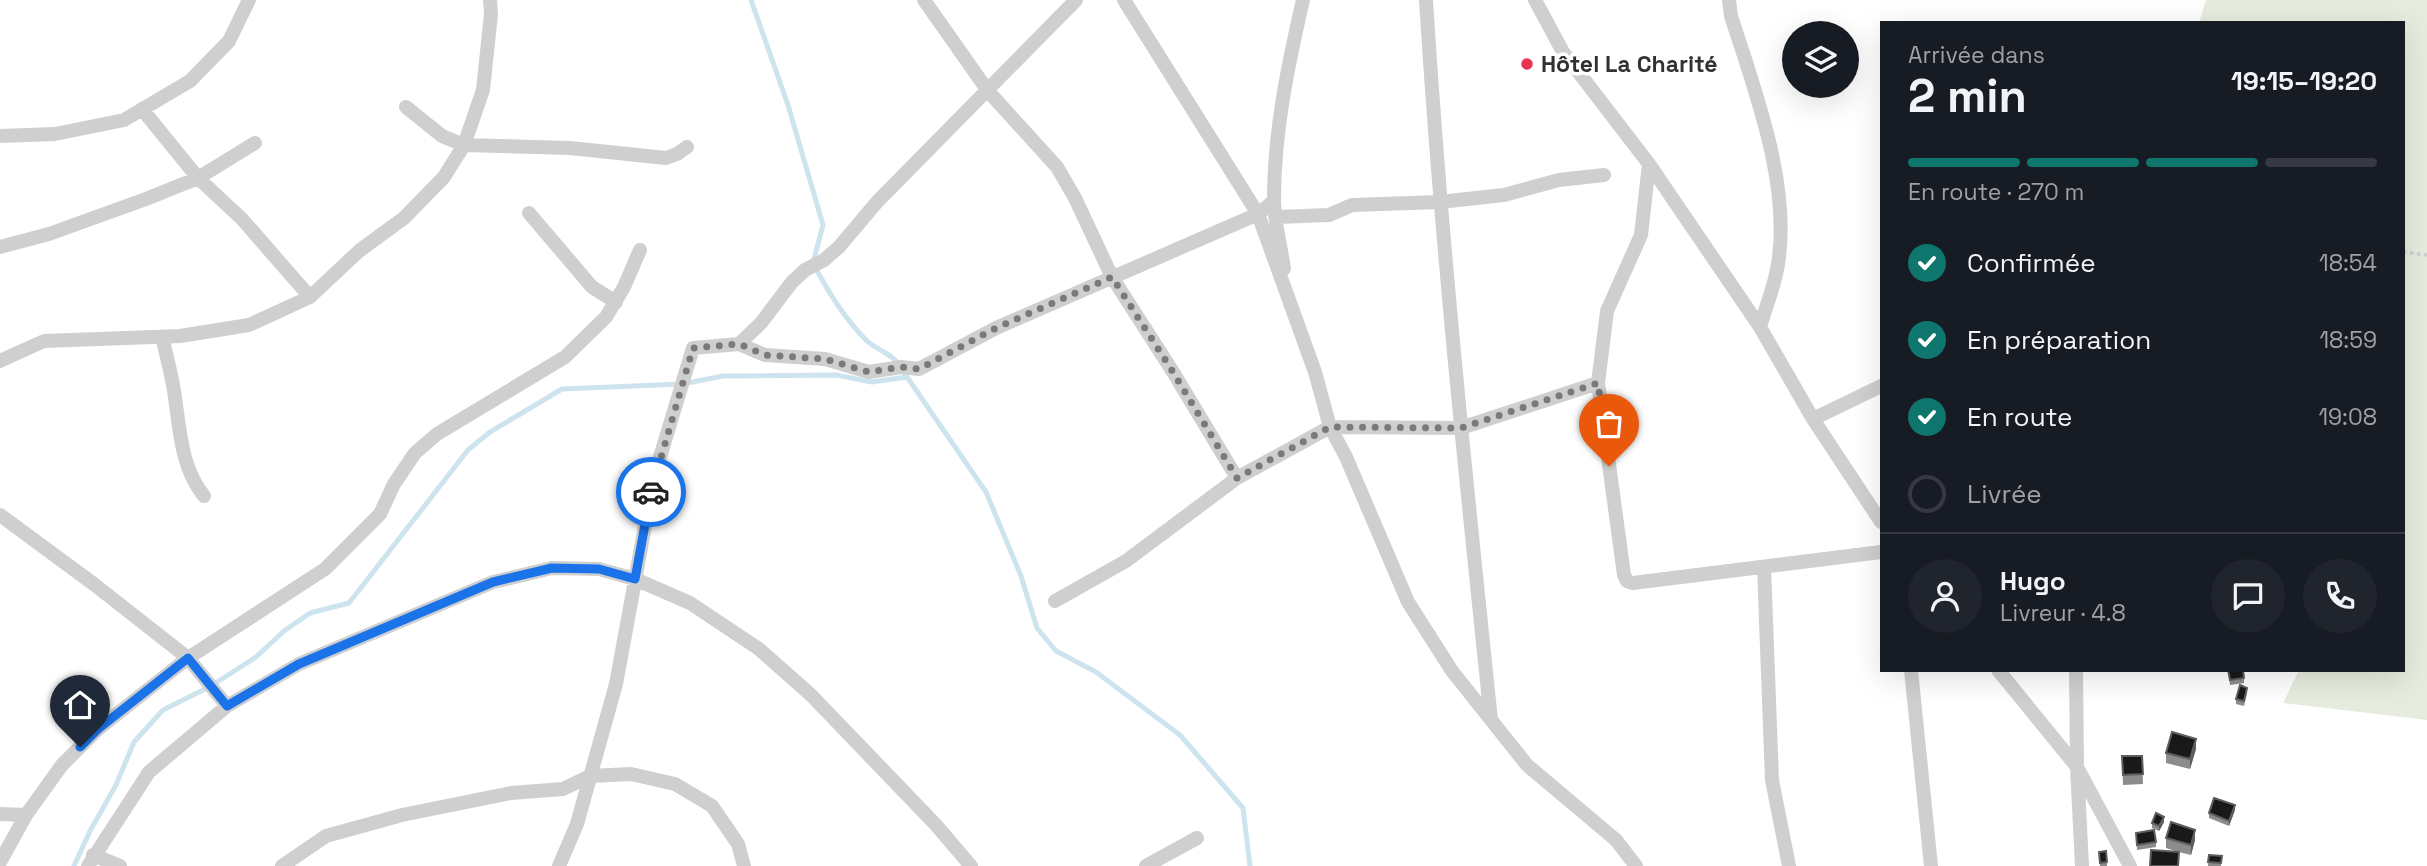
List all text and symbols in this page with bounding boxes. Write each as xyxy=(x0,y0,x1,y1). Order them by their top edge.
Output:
map controls xyxy=(1782,21,1859,98)
button: layers xyxy=(1782,21,1859,98)
text: Arrivée dans xyxy=(1908,40,2045,70)
place label: Hôtel La Charité xyxy=(1541,49,1718,79)
marker: Hôtel La Charité xyxy=(1519,56,1535,72)
text: 19:15–19:20 xyxy=(2231,64,2377,98)
text: 2 min xyxy=(1908,67,2027,125)
text: En route · 270 m xyxy=(1908,177,2084,207)
icon: check xyxy=(1908,244,1946,282)
text: Confirmée xyxy=(1967,246,2096,280)
text: 18:54 xyxy=(2319,248,2377,278)
icon: check xyxy=(1908,321,1946,359)
text: En préparation xyxy=(1967,323,2151,357)
text: 18:59 xyxy=(2319,325,2377,355)
pin xyxy=(1579,394,1639,466)
icon: check xyxy=(1908,398,1946,436)
text: En route xyxy=(1967,400,2072,434)
text: 19:08 xyxy=(2318,402,2377,432)
icon: bag xyxy=(1590,405,1628,443)
courier xyxy=(616,457,686,527)
icon: car xyxy=(632,473,670,511)
text: Livrée xyxy=(1967,477,2042,511)
button: person xyxy=(1908,559,1982,633)
button: chat xyxy=(2211,559,2285,633)
button: phone xyxy=(2303,559,2377,633)
text: Hugo xyxy=(2000,564,2066,598)
text: Livreur · 4.8 xyxy=(2000,598,2126,628)
pin xyxy=(50,675,110,747)
icon: home xyxy=(61,686,99,724)

